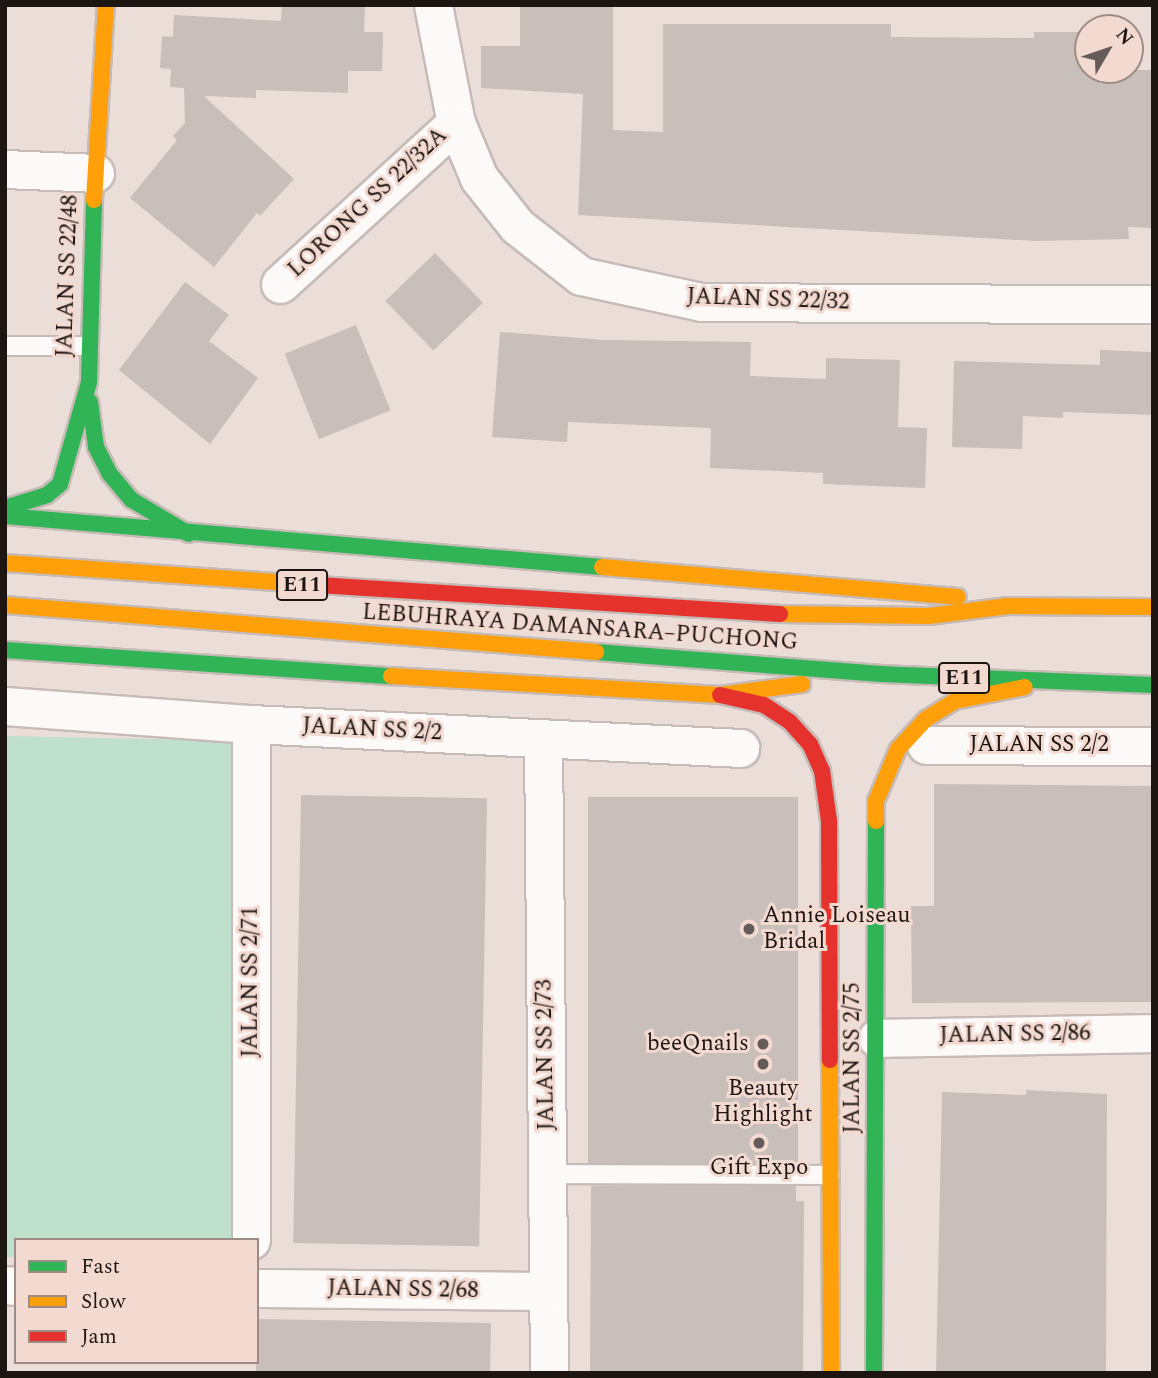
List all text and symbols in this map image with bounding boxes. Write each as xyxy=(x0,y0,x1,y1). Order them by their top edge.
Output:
north arrow xyxy=(1074,14,1144,84)
text: N xyxy=(1108,22,1140,52)
street label: LORONG SS 22/32A xyxy=(283,122,453,284)
street label: JALAN SS 22/48 xyxy=(51,194,85,358)
street label: JALAN SS 22/32 xyxy=(686,283,850,317)
road number: E11 xyxy=(276,568,328,602)
street label: LEBUHRAYA DAMANSARA–PUCHONG xyxy=(361,599,799,657)
road number: E11 xyxy=(938,660,990,696)
street label: JALAN SS 2/2 xyxy=(302,713,442,747)
street label: JALAN SS 2/2 xyxy=(969,731,1109,759)
place label: Annie Loiseau Bridal xyxy=(763,902,910,956)
street label: JALAN SS 2/71 xyxy=(237,906,265,1058)
marker: Annie Loiseau Bridal xyxy=(741,921,757,937)
street label: JALAN SS 2/73 xyxy=(531,979,561,1131)
street label: JALAN SS 2/75 xyxy=(839,982,867,1134)
street label: JALAN SS 2/86 xyxy=(939,1020,1091,1050)
place label: beeQnails xyxy=(647,1030,749,1058)
marker: beeQnails xyxy=(755,1036,771,1052)
marker: Beauty Highlight xyxy=(755,1056,771,1072)
place label: Beauty Highlight xyxy=(713,1075,813,1129)
marker: Gift Expo xyxy=(751,1135,767,1151)
place label: Gift Expo xyxy=(710,1154,808,1182)
legend xyxy=(14,1238,259,1364)
text: Fast xyxy=(81,1251,120,1283)
street label: JALAN SS 2/68 xyxy=(327,1275,479,1305)
text: Slow xyxy=(81,1286,125,1318)
text: Jam xyxy=(81,1321,117,1353)

